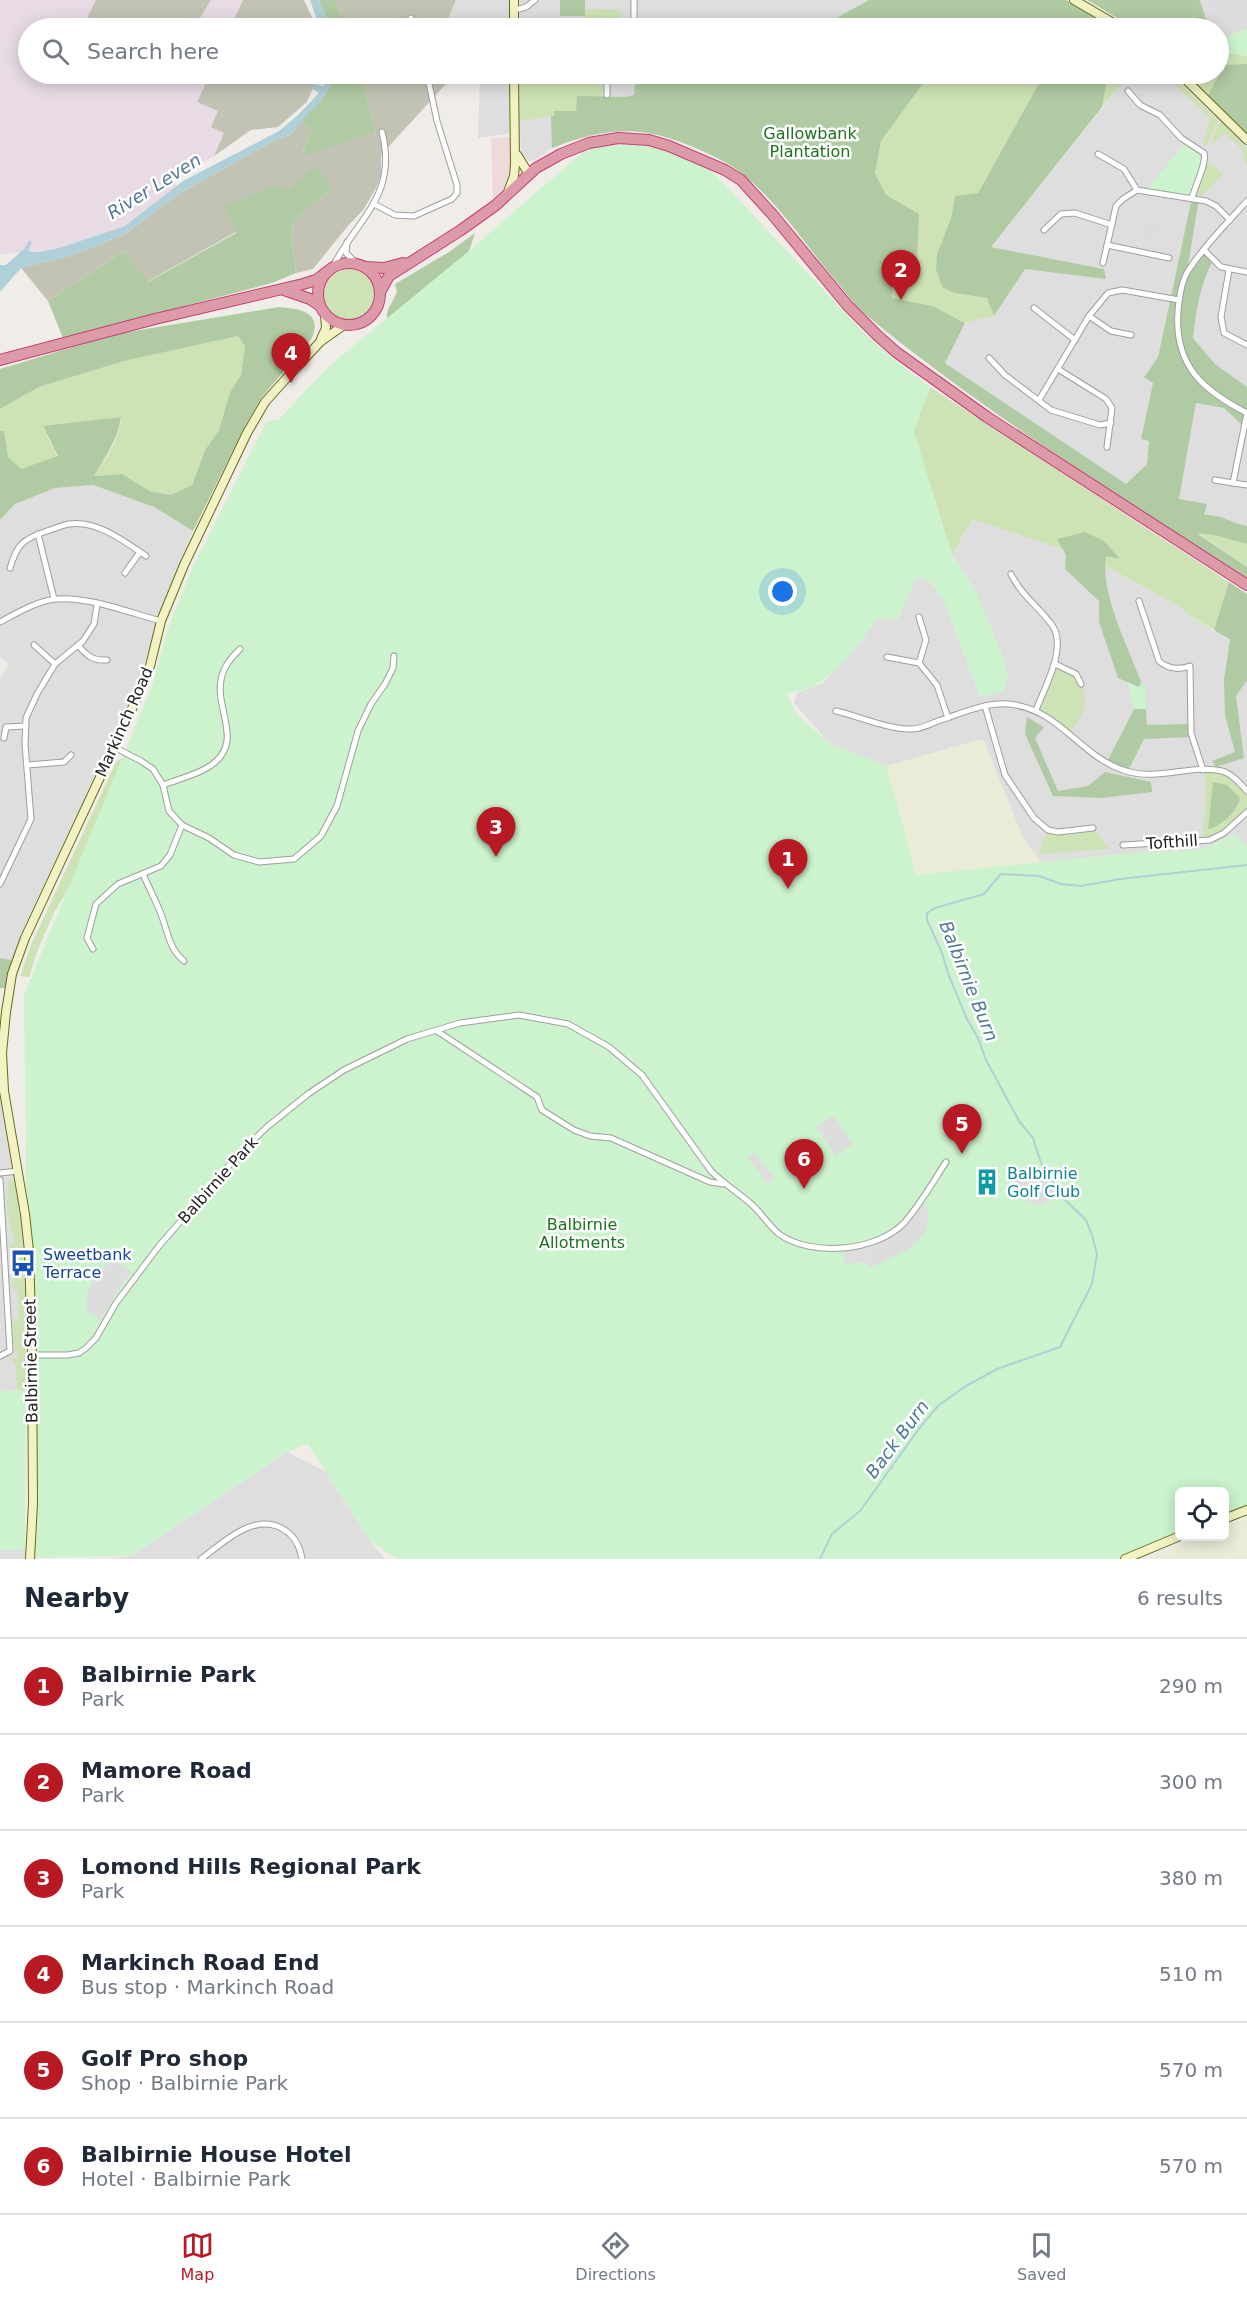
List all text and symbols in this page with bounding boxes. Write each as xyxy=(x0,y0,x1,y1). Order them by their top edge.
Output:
search box xyxy=(18,18,1229,84)
icon: search xyxy=(39,35,72,68)
text: Search here xyxy=(87,39,219,64)
park label: Gallowbank Plantation xyxy=(763,124,857,161)
water label: River Leven xyxy=(103,149,205,223)
pin: 2 xyxy=(882,250,920,300)
pin: 4 xyxy=(272,334,310,383)
your location xyxy=(768,577,797,606)
street label: Markinch Road xyxy=(91,664,157,780)
pin: 3 xyxy=(476,808,516,857)
street label: Tofthill xyxy=(1144,831,1199,853)
pin: 1 xyxy=(768,840,808,889)
water label: Balbirnie Burn xyxy=(935,918,1003,1044)
pin: 5 xyxy=(942,1104,982,1154)
street label: Balbirnie Park xyxy=(174,1132,262,1227)
pin: 6 xyxy=(784,1140,824,1189)
place label: Balbirnie Golf Club xyxy=(1007,1164,1080,1201)
building icon: Balbirnie Golf Club xyxy=(972,1167,1002,1197)
park label: Balbirnie Allotments xyxy=(539,1215,625,1252)
place label: Sweetbank Terrace xyxy=(42,1245,132,1282)
bus stop icon: Sweetbank Terrace xyxy=(8,1248,38,1278)
street label: Balbirnie Street xyxy=(20,1299,42,1423)
water label: Back Burn xyxy=(861,1396,933,1482)
map controls xyxy=(1175,1487,1229,1541)
button: locate xyxy=(1175,1487,1229,1541)
text: Nearby xyxy=(24,1583,129,1613)
text: 6 results xyxy=(1137,1586,1223,1610)
text: Balbirnie Park xyxy=(81,1662,256,1687)
text: 1 xyxy=(37,1674,50,1698)
text: 290 m xyxy=(1159,1674,1223,1698)
text: Park xyxy=(81,1687,124,1711)
text: Mamore Road xyxy=(81,1758,252,1783)
text: 2 xyxy=(37,1770,50,1794)
text: 300 m xyxy=(1159,1770,1223,1794)
text: Park xyxy=(81,1783,124,1807)
text: Lomond Hills Regional Park xyxy=(81,1854,421,1879)
text: 3 xyxy=(37,1866,50,1890)
text: 380 m xyxy=(1159,1866,1223,1890)
text: Park xyxy=(81,1879,124,1903)
text: Markinch Road End xyxy=(81,1950,320,1975)
text: 4 xyxy=(37,1962,50,1986)
text: 510 m xyxy=(1159,1962,1223,1986)
text: Bus stop · Markinch Road xyxy=(81,1975,334,1999)
text: Golf Pro shop xyxy=(81,2046,248,2071)
text: 5 xyxy=(37,2058,50,2082)
text: 570 m xyxy=(1159,2058,1223,2082)
text: Shop · Balbirnie Park xyxy=(81,2071,288,2095)
text: Balbirnie House Hotel xyxy=(81,2142,351,2167)
text: 6 xyxy=(37,2154,50,2178)
text: 570 m xyxy=(1159,2154,1223,2178)
text: Hotel · Balbirnie Park xyxy=(81,2167,291,2191)
tab: Map xyxy=(181,2229,214,2284)
tab: Directions xyxy=(575,2229,656,2284)
tab: Saved xyxy=(1017,2229,1066,2284)

